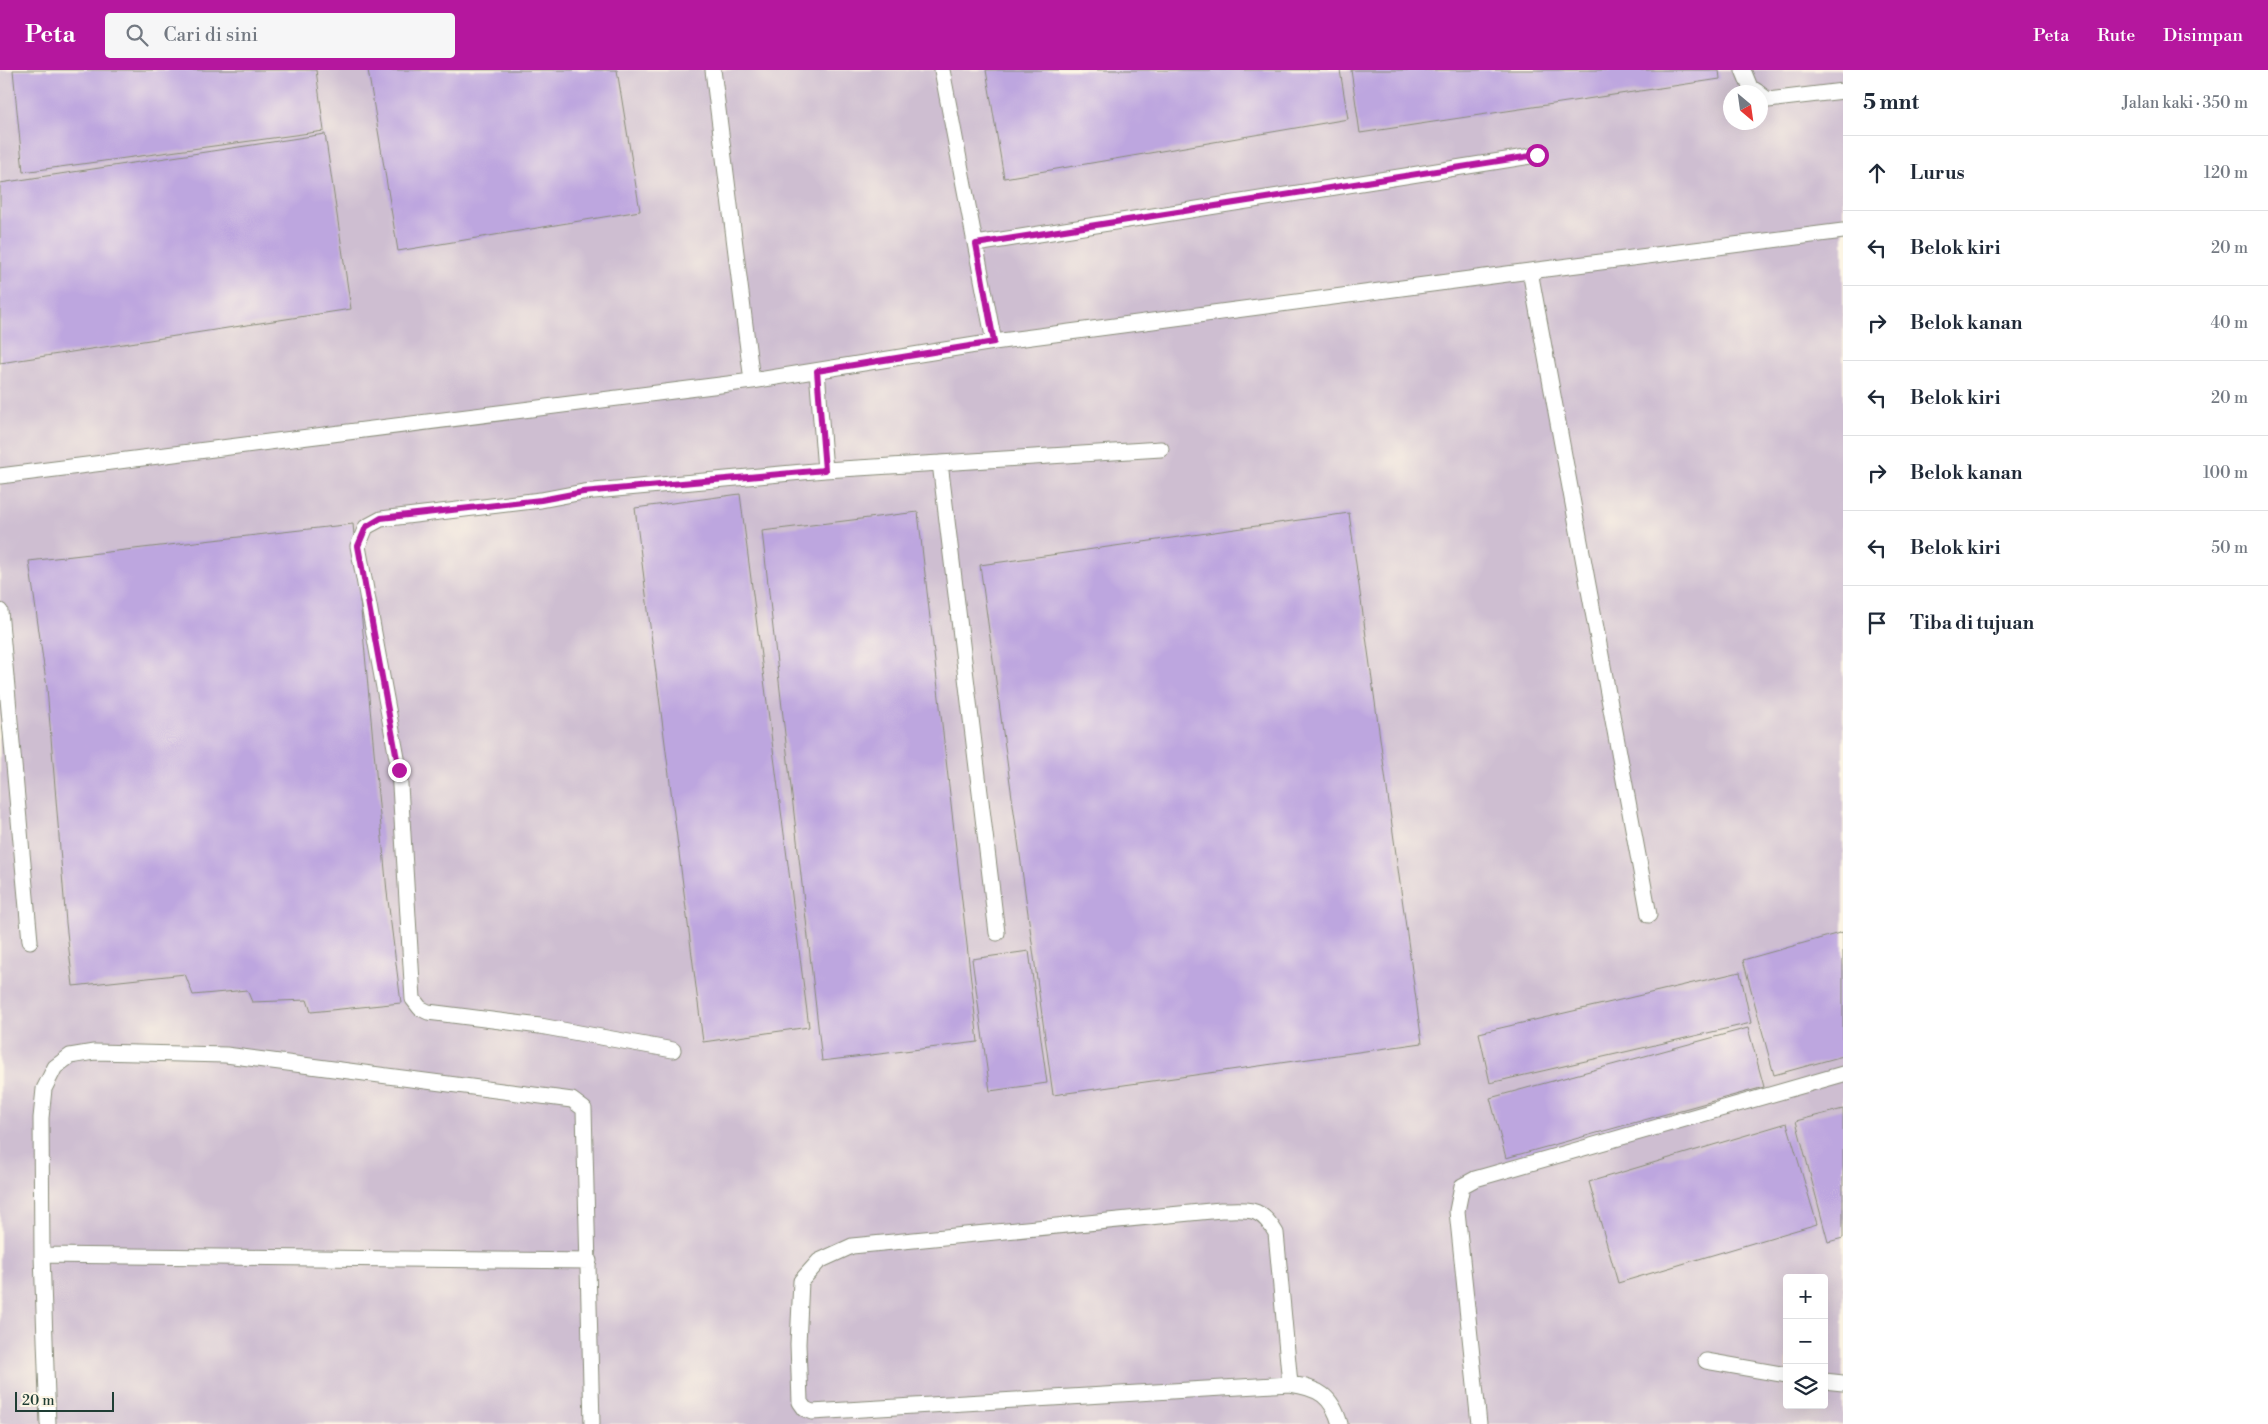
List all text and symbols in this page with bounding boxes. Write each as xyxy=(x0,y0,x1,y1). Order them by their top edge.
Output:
search box xyxy=(105,13,455,58)
text: Peta xyxy=(25,20,75,50)
icon: search xyxy=(123,21,151,49)
text: Cari di sini xyxy=(163,23,258,47)
text: Peta xyxy=(2033,24,2069,47)
text: Rute xyxy=(2097,24,2135,47)
text: Disimpan xyxy=(2163,24,2243,47)
north arrow xyxy=(1723,85,1768,130)
text: 5 mnt xyxy=(1863,90,1919,116)
text: Jalan kaki · 350 m xyxy=(2122,93,2248,113)
route start xyxy=(1526,144,1549,167)
icon: ahead xyxy=(1863,159,1891,187)
text: Lurus xyxy=(1910,161,1965,185)
text: 120 m xyxy=(2204,163,2248,183)
icon: left xyxy=(1863,234,1891,262)
text: Belok kiri xyxy=(1910,236,2000,260)
text: 20 m xyxy=(2211,238,2248,258)
icon: right xyxy=(1863,309,1891,337)
text: Belok kanan xyxy=(1910,311,2023,335)
text: 40 m xyxy=(2211,313,2248,333)
icon: left xyxy=(1863,384,1891,412)
text: Belok kiri xyxy=(1910,386,2000,410)
text: 20 m xyxy=(2211,388,2248,408)
icon: right xyxy=(1863,459,1891,487)
text: Belok kanan xyxy=(1910,461,2023,485)
text: 100 m xyxy=(2203,463,2248,483)
icon: left xyxy=(1863,534,1891,562)
text: Belok kiri xyxy=(1910,536,2000,560)
text: 50 m xyxy=(2211,538,2248,558)
icon: arrive xyxy=(1863,609,1891,637)
text: Tiba di tujuan xyxy=(1910,611,2034,635)
route end xyxy=(388,759,411,782)
map controls xyxy=(1783,1274,1828,1409)
button: + xyxy=(1783,1274,1828,1319)
button: − xyxy=(1783,1319,1828,1364)
button: layers xyxy=(1783,1364,1828,1409)
scale bar xyxy=(15,1389,114,1412)
text: 20 m xyxy=(22,1392,54,1410)

